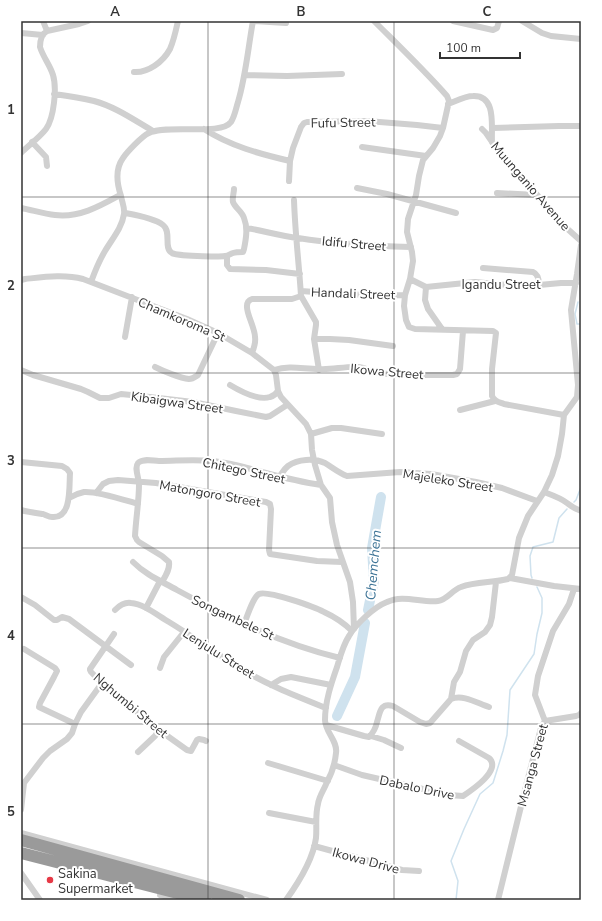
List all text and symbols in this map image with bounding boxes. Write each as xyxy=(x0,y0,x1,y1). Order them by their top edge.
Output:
text: A xyxy=(110,3,120,21)
text: B xyxy=(297,3,306,21)
text: C xyxy=(483,3,492,21)
scale bar xyxy=(440,34,520,60)
text: 100 m xyxy=(446,40,481,56)
text: 1 xyxy=(7,101,15,119)
street label: Fufu Street xyxy=(311,113,376,133)
street label: Muunganio Avenue xyxy=(486,138,574,235)
street label: Idifu Street xyxy=(321,232,387,256)
street label: Igandu Street xyxy=(462,276,541,294)
text: 2 xyxy=(7,277,15,295)
street label: Handali Street xyxy=(311,284,396,304)
street label: Chamkoroma St xyxy=(135,293,229,347)
street label: Ikowa Street xyxy=(350,360,425,384)
street label: Kibaigwa Street xyxy=(130,388,224,418)
text: 3 xyxy=(7,452,15,470)
street label: Chitego Street xyxy=(201,453,287,489)
street label: Majeleko Street xyxy=(401,465,495,497)
street label: Matongoro Street xyxy=(158,476,262,512)
water label: Chemchem xyxy=(361,529,386,601)
street label: Songambele St xyxy=(188,591,277,645)
street label: Lenjulu Street xyxy=(179,625,258,683)
text: 4 xyxy=(7,627,15,645)
street label: Nghumbi Street xyxy=(89,669,172,743)
street label: Msanga Street xyxy=(513,721,553,809)
street label: Dabalo Drive xyxy=(378,771,456,805)
text: 5 xyxy=(7,803,15,821)
street label: Ikowa Drive xyxy=(330,843,401,879)
place label: Sakina Supermarket xyxy=(58,865,133,898)
marker: Sakina Supermarket xyxy=(45,875,55,885)

